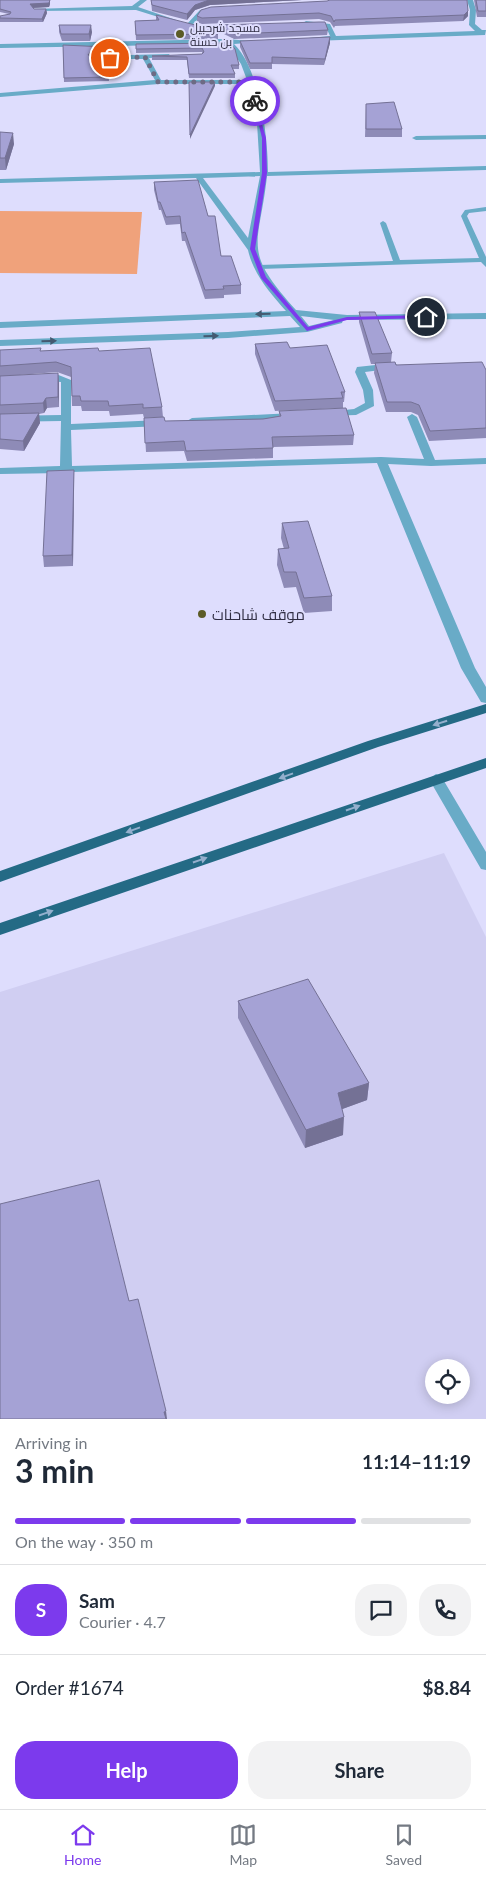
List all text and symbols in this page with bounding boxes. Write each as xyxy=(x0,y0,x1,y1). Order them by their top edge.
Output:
place label: مسجد شرحبيل بن حسنة xyxy=(190,20,260,49)
marker: مسجد شرحبيل بن حسنة xyxy=(174,28,186,40)
pin xyxy=(89,37,131,79)
icon: bag xyxy=(96,44,124,72)
courier xyxy=(230,76,280,126)
icon: bike xyxy=(241,87,269,115)
pin xyxy=(405,296,447,338)
icon: home xyxy=(412,303,440,331)
one-way arrow xyxy=(255,311,271,319)
one-way arrow xyxy=(203,331,219,339)
one-way arrow xyxy=(41,337,57,345)
place label: موقف شاحنات xyxy=(212,605,305,624)
marker: موقف شاحنات xyxy=(196,608,208,620)
one-way arrow xyxy=(432,719,447,727)
one-way arrow xyxy=(278,772,293,780)
one-way arrow xyxy=(346,803,361,811)
one-way arrow xyxy=(125,826,140,834)
one-way arrow xyxy=(192,856,207,864)
one-way arrow xyxy=(39,909,54,917)
map controls xyxy=(425,1359,470,1404)
button: locate xyxy=(425,1359,470,1404)
text: Arriving in xyxy=(15,1433,88,1452)
text: 11:14–11:19 xyxy=(362,1450,471,1473)
text: 3 min xyxy=(15,1451,94,1490)
text: On the way · 350 m xyxy=(15,1532,153,1551)
button: chat xyxy=(355,1584,407,1636)
button: phone xyxy=(419,1584,471,1636)
text: Sam xyxy=(79,1589,115,1612)
text: S xyxy=(36,1598,46,1621)
text: Courier · 4.7 xyxy=(79,1612,166,1631)
text: Order #1674 xyxy=(15,1676,124,1699)
text: $8.84 xyxy=(422,1676,471,1699)
button: Help xyxy=(15,1741,238,1799)
button: Share xyxy=(248,1741,471,1799)
tab: Home xyxy=(64,1821,101,1868)
tab: Map xyxy=(229,1821,257,1868)
tab: Saved xyxy=(385,1821,422,1868)

